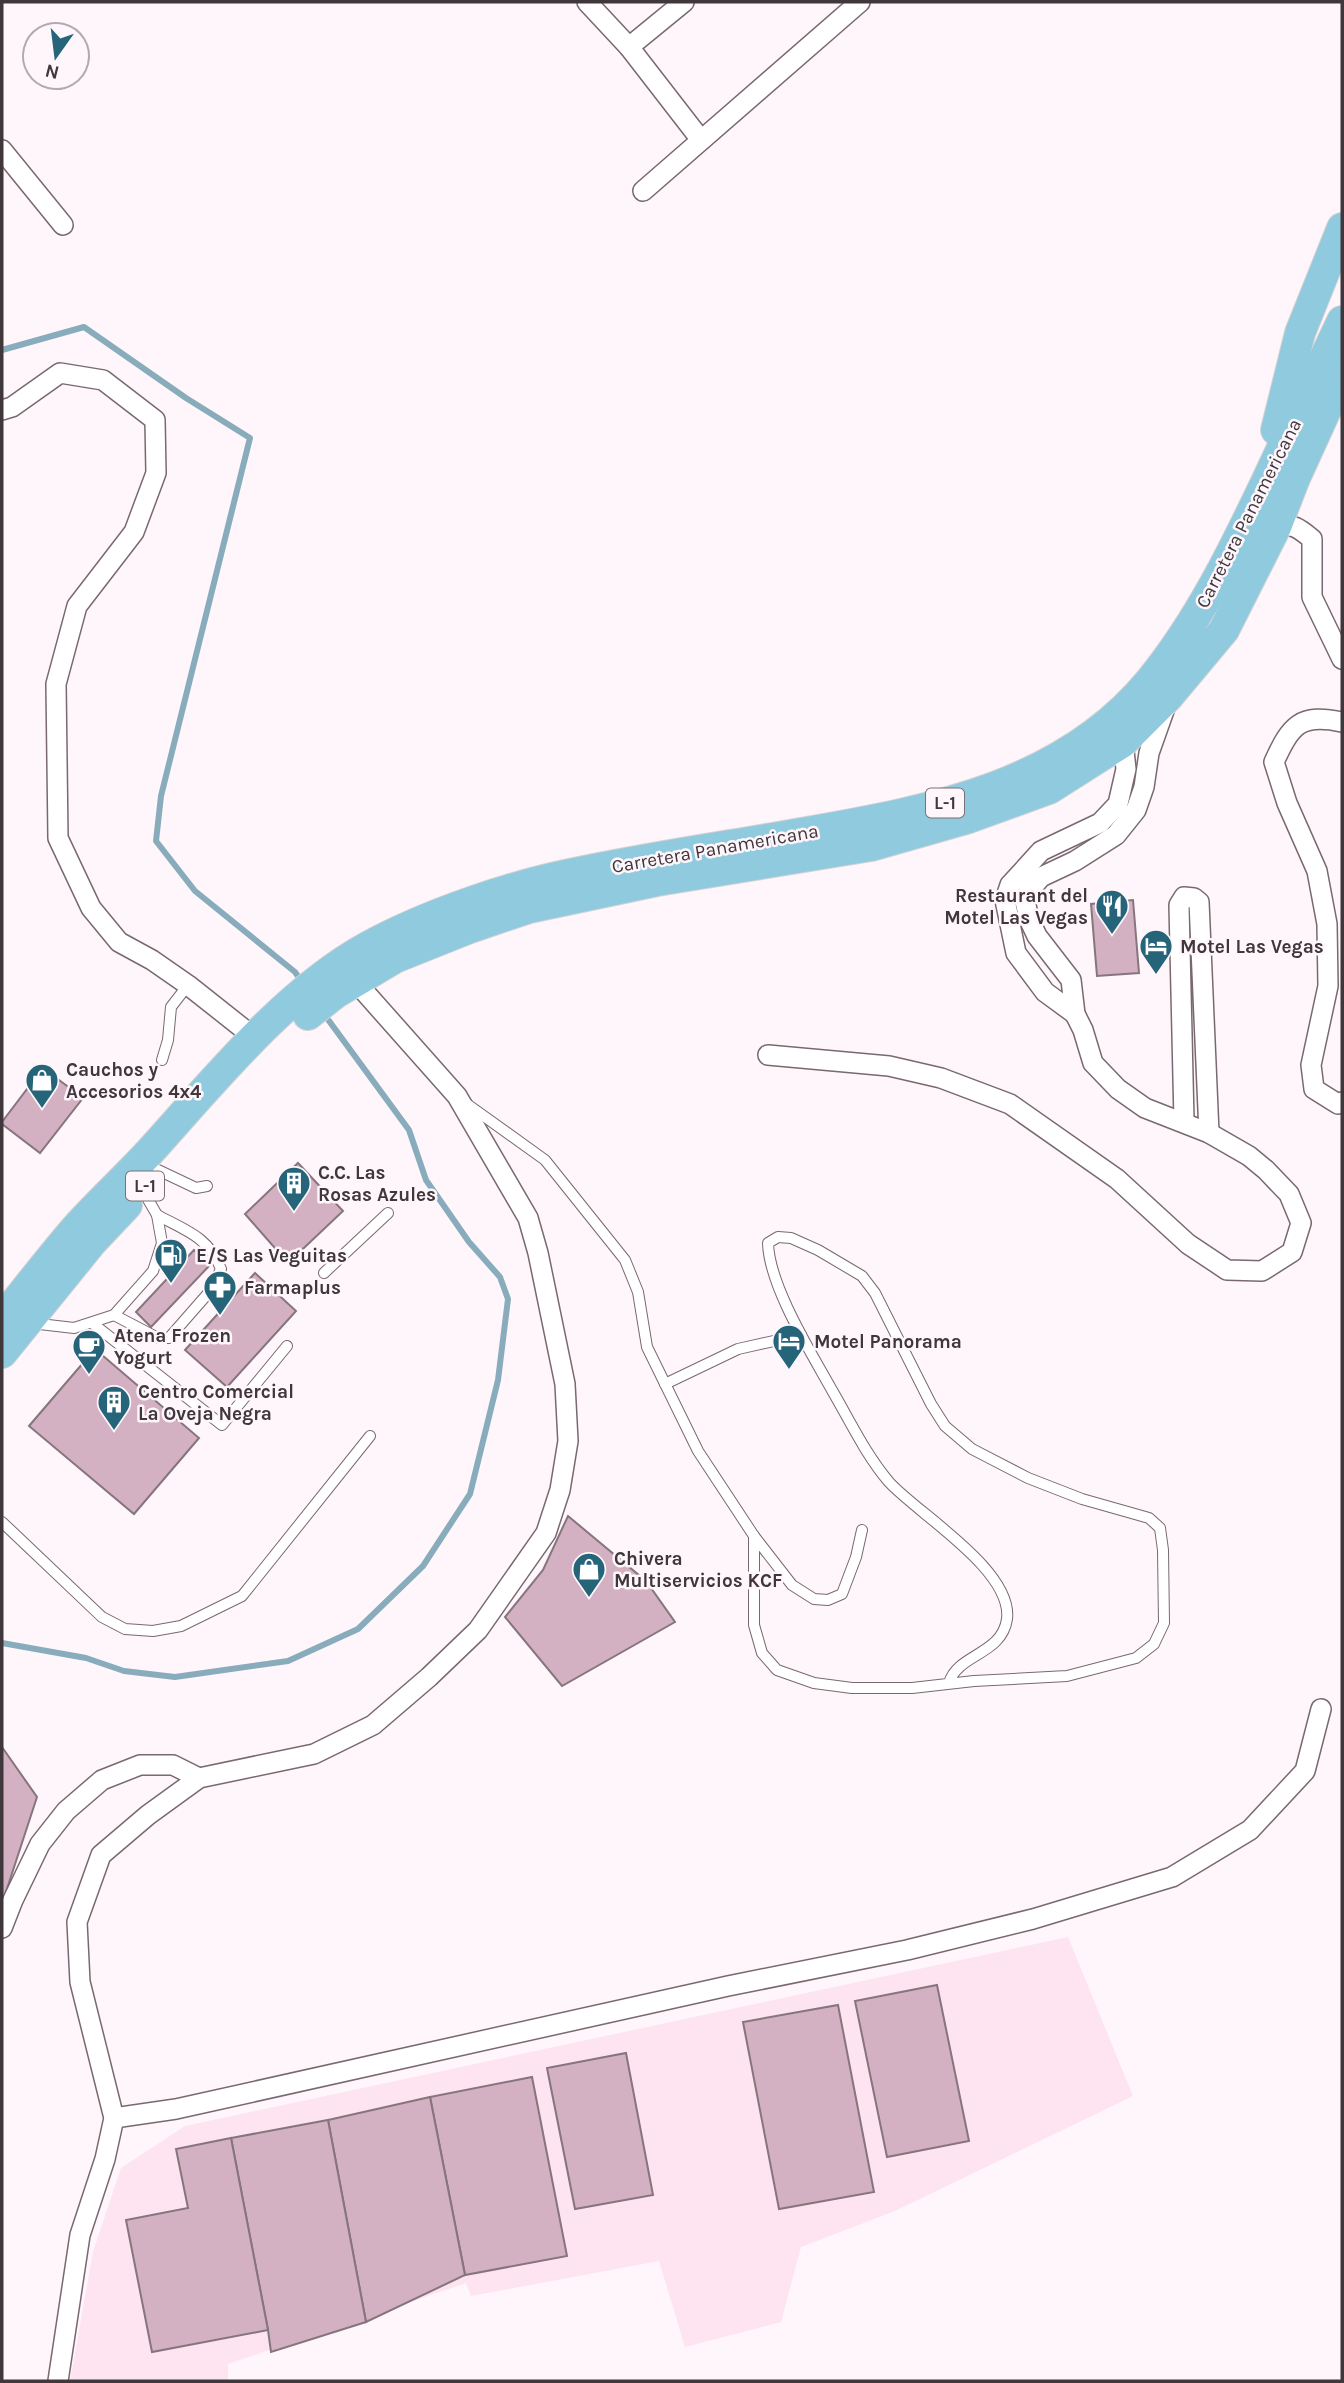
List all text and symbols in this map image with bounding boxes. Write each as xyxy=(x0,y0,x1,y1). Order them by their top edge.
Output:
north arrow xyxy=(21,21,91,91)
text: N xyxy=(43,59,61,84)
street label: Carretera Panamericana xyxy=(1192,415,1306,612)
road number: L-1 xyxy=(926,788,964,818)
street label: Carretera Panamericana xyxy=(610,820,820,878)
place label: Restaurant del Motel Las Vegas xyxy=(944,885,1088,929)
restaurant icon: Restaurant del Motel Las Vegas xyxy=(1093,887,1131,936)
hotel icon: Motel Las Vegas xyxy=(1137,927,1175,976)
place label: Motel Las Vegas xyxy=(1180,936,1324,958)
place label: Cauchos y Accesorios 4x4 xyxy=(66,1059,202,1103)
shop icon: Cauchos y Accesorios 4x4 xyxy=(23,1061,61,1110)
place label: C.C. Las Rosas Azules xyxy=(318,1162,436,1206)
building icon: C.C. Las Rosas Azules xyxy=(275,1164,313,1213)
road number: L-1 xyxy=(126,1171,164,1200)
fuel station icon: E/S Las Veguitas xyxy=(152,1236,190,1285)
place label: E/S Las Veguitas xyxy=(196,1245,347,1267)
pharmacy icon: Farmaplus xyxy=(201,1268,239,1317)
place label: Farmaplus xyxy=(244,1277,341,1299)
hotel icon: Motel Panorama xyxy=(770,1322,808,1371)
place label: Atena Frozen Yogurt xyxy=(114,1325,231,1369)
cafe icon: Atena Frozen Yogurt xyxy=(70,1327,108,1376)
place label: Motel Panorama xyxy=(814,1331,962,1353)
place label: Centro Comercial La Oveja Negra xyxy=(138,1381,294,1425)
building icon: Centro Comercial La Oveja Negra xyxy=(95,1383,133,1432)
place label: Chivera Multiservicios KCF xyxy=(614,1548,782,1592)
shop icon: Chivera Multiservicios KCF xyxy=(570,1550,608,1599)

